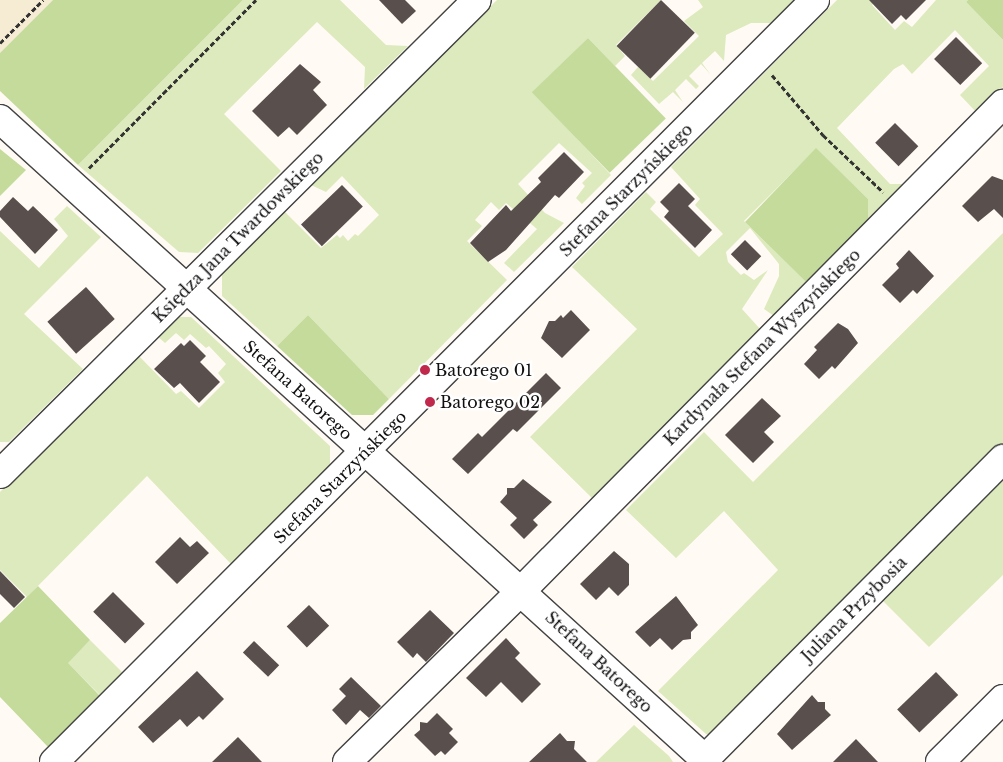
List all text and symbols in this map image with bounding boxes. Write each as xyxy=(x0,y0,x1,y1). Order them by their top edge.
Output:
street label: Stefana Starzyńskiego xyxy=(556,120,696,260)
street label: Księdza Jana Twardowskiego xyxy=(148,147,328,327)
street label: Kardynała Stefana Wyszyńskiego xyxy=(659,244,865,450)
street label: Stefana Batorego xyxy=(240,336,356,444)
place label: Batorego 01 xyxy=(435,360,532,380)
marker: Batorego 01 xyxy=(419,364,431,376)
place label: Batorego 02 xyxy=(440,392,540,412)
marker: Batorego 02 xyxy=(424,396,436,408)
street label: Stefana Starzyńskiego xyxy=(270,407,410,547)
street label: Juliana Przybosia xyxy=(797,552,911,666)
street label: Stefana Batorego xyxy=(541,607,657,717)

